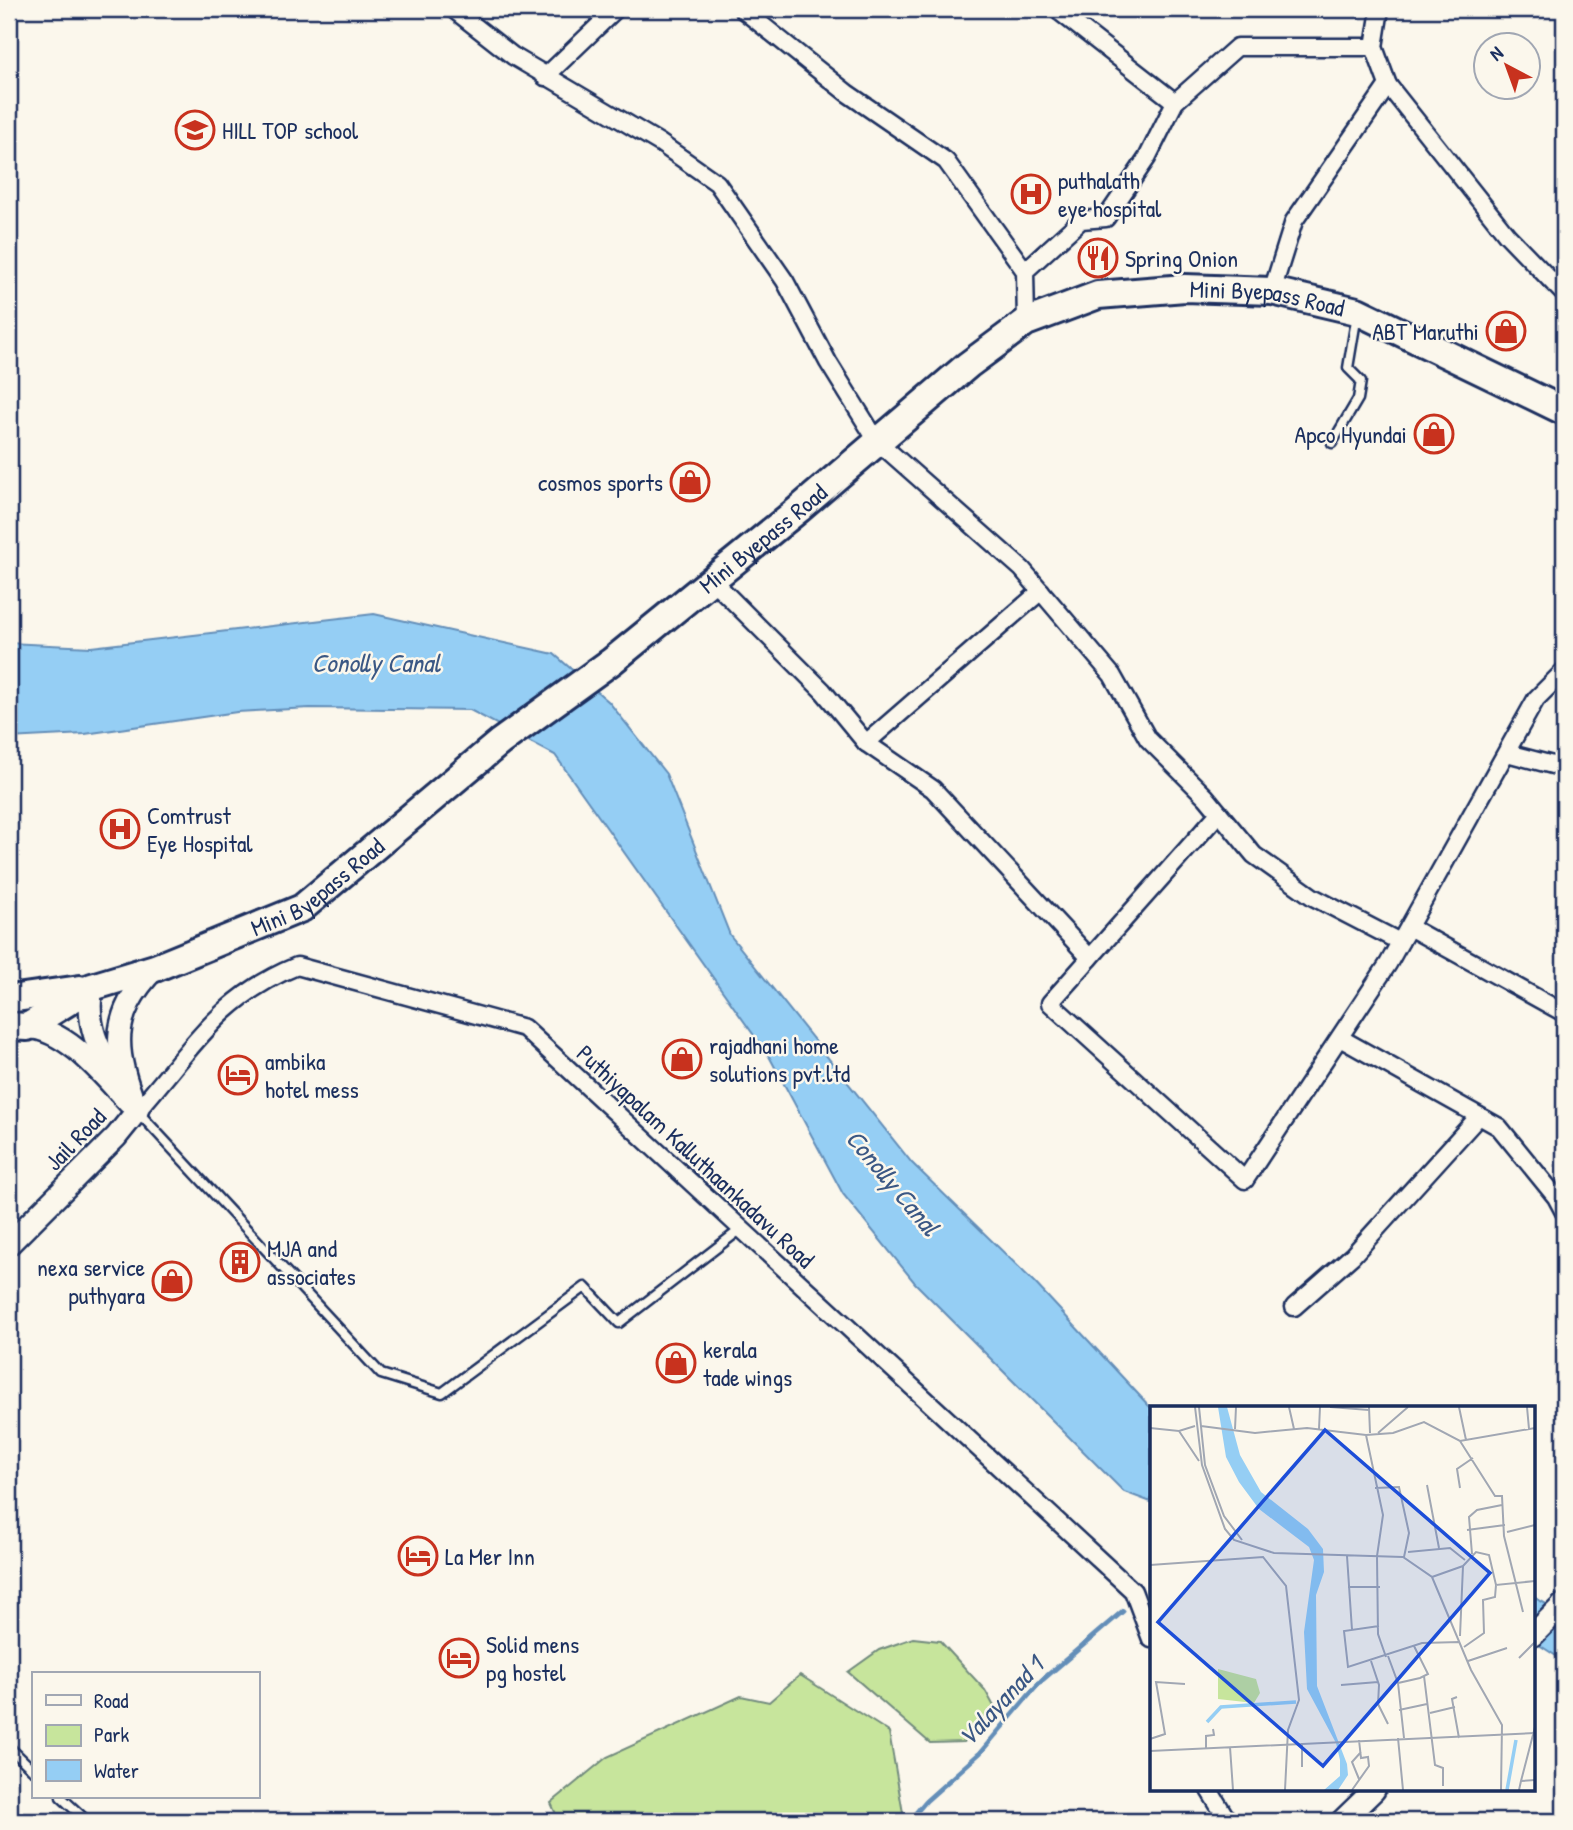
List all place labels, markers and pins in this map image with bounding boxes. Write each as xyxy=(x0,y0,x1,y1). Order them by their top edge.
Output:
school or university icon: HILL TOP school xyxy=(174,109,216,151)
place label: HILL TOP school xyxy=(222,114,359,146)
place label: puthalath eye hospital xyxy=(1058,164,1162,224)
hospital icon: puthalath eye hospital xyxy=(1010,173,1052,215)
restaurant icon: Spring Onion xyxy=(1077,237,1119,279)
place label: Spring Onion xyxy=(1125,242,1238,274)
shop icon: ABT Maruthi xyxy=(1485,310,1527,352)
place label: ABT Maruthi xyxy=(1372,315,1479,347)
shop icon: Apco Hyundai xyxy=(1413,413,1455,455)
place label: Apco Hyundai xyxy=(1295,418,1407,450)
shop icon: cosmos sports xyxy=(669,461,711,503)
place label: cosmos sports xyxy=(538,466,663,498)
place label: Comtrust Eye Hospital xyxy=(147,799,253,859)
hospital icon: Comtrust Eye Hospital xyxy=(99,808,141,850)
place label: rajadhani home solutions pvt.ltd xyxy=(709,1029,850,1089)
shop icon: rajadhani home solutions pvt.ltd xyxy=(661,1038,703,1080)
place label: ambika hotel mess xyxy=(265,1045,359,1105)
hotel icon: ambika hotel mess xyxy=(217,1054,259,1096)
place label: MJA and associates xyxy=(267,1232,356,1292)
building icon: MJA and associates xyxy=(219,1241,261,1283)
place label: nexa service puthyara xyxy=(37,1251,145,1311)
shop icon: nexa service puthyara xyxy=(151,1260,193,1302)
place label: kerala tade wings xyxy=(703,1333,792,1393)
shop icon: kerala tade wings xyxy=(655,1342,697,1384)
hotel icon: La Mer Inn xyxy=(397,1535,439,1577)
place label: La Mer Inn xyxy=(445,1540,535,1572)
place label: Solid mens pg hostel xyxy=(486,1628,579,1688)
hotel icon: Solid mens pg hostel xyxy=(438,1637,480,1679)

